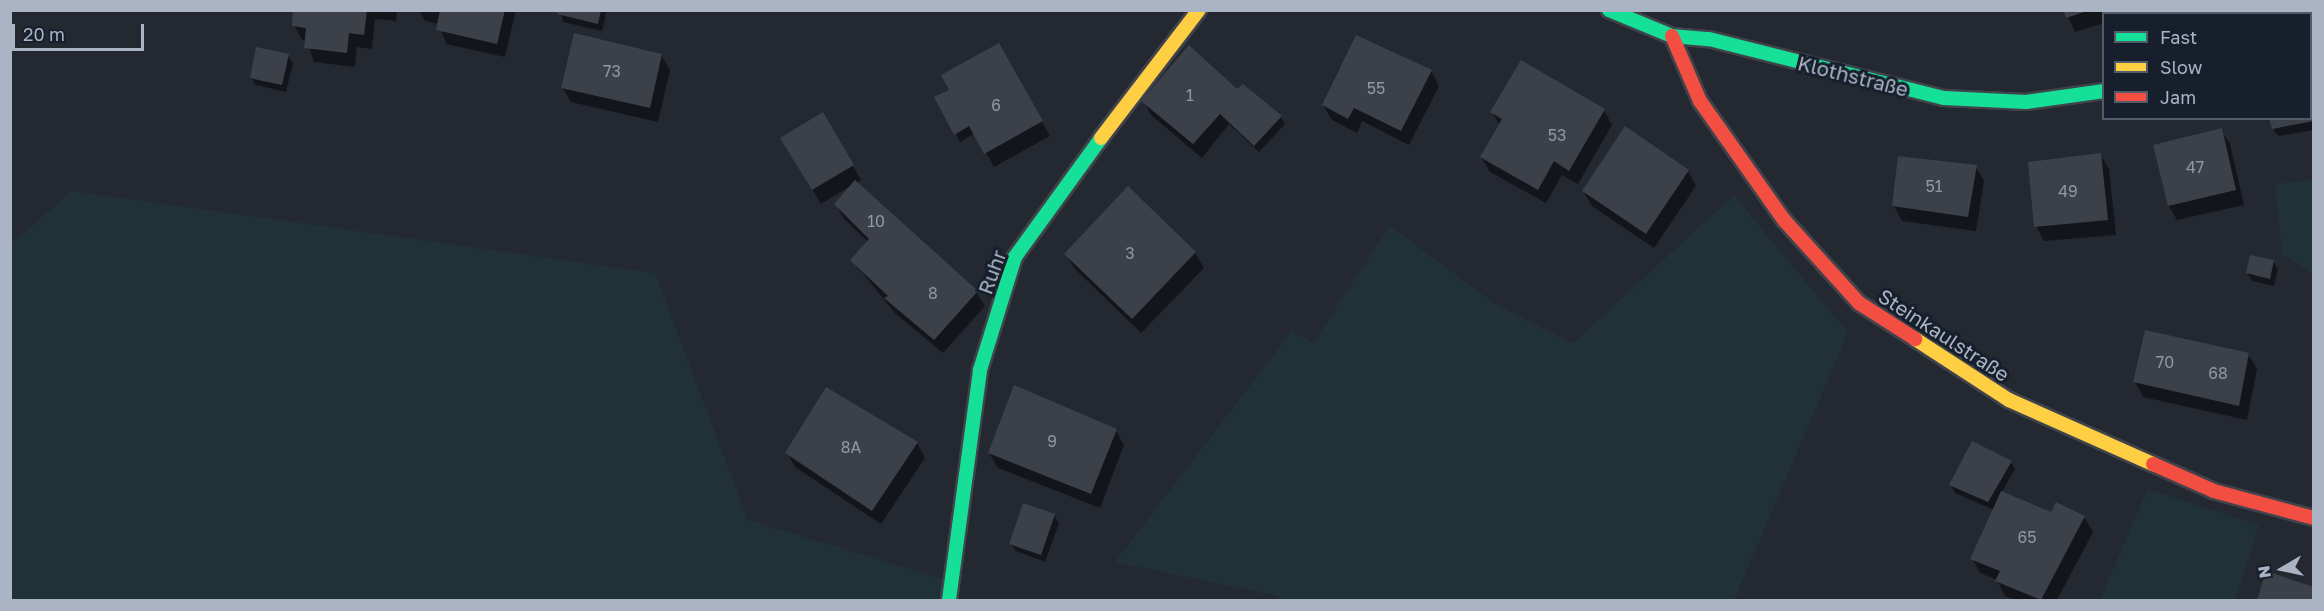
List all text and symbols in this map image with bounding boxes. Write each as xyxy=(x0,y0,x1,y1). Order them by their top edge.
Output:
scale bar xyxy=(15,12,147,50)
legend xyxy=(2102,12,2312,120)
text: 20 m xyxy=(23,23,65,45)
text: Fast xyxy=(2160,26,2197,48)
street label: Klothstraße xyxy=(1795,51,1911,101)
text: Slow xyxy=(2160,56,2202,78)
house number: 73 xyxy=(603,61,621,81)
house number: 55 xyxy=(1367,78,1385,98)
house number: 1 xyxy=(1186,85,1194,105)
text: Jam xyxy=(2160,86,2196,108)
house number: 6 xyxy=(991,95,1001,115)
house number: 53 xyxy=(1548,125,1566,145)
house number: 47 xyxy=(2186,157,2204,177)
house number: 51 xyxy=(1925,176,1943,196)
house number: 49 xyxy=(2058,181,2078,201)
house number: 10 xyxy=(867,211,885,231)
house number: 3 xyxy=(1125,243,1135,263)
street label: Ruhr xyxy=(973,247,1011,297)
house number: 8 xyxy=(928,283,938,303)
street label: Steinkaulstraße xyxy=(1874,284,2014,386)
house number: 70 xyxy=(2156,352,2174,372)
house number: 68 xyxy=(2208,363,2228,383)
house number: 9 xyxy=(1047,431,1057,451)
house number: 8A xyxy=(841,437,861,457)
house number: 65 xyxy=(2018,527,2036,547)
north arrow xyxy=(2252,539,2312,599)
text: N xyxy=(2253,564,2275,579)

